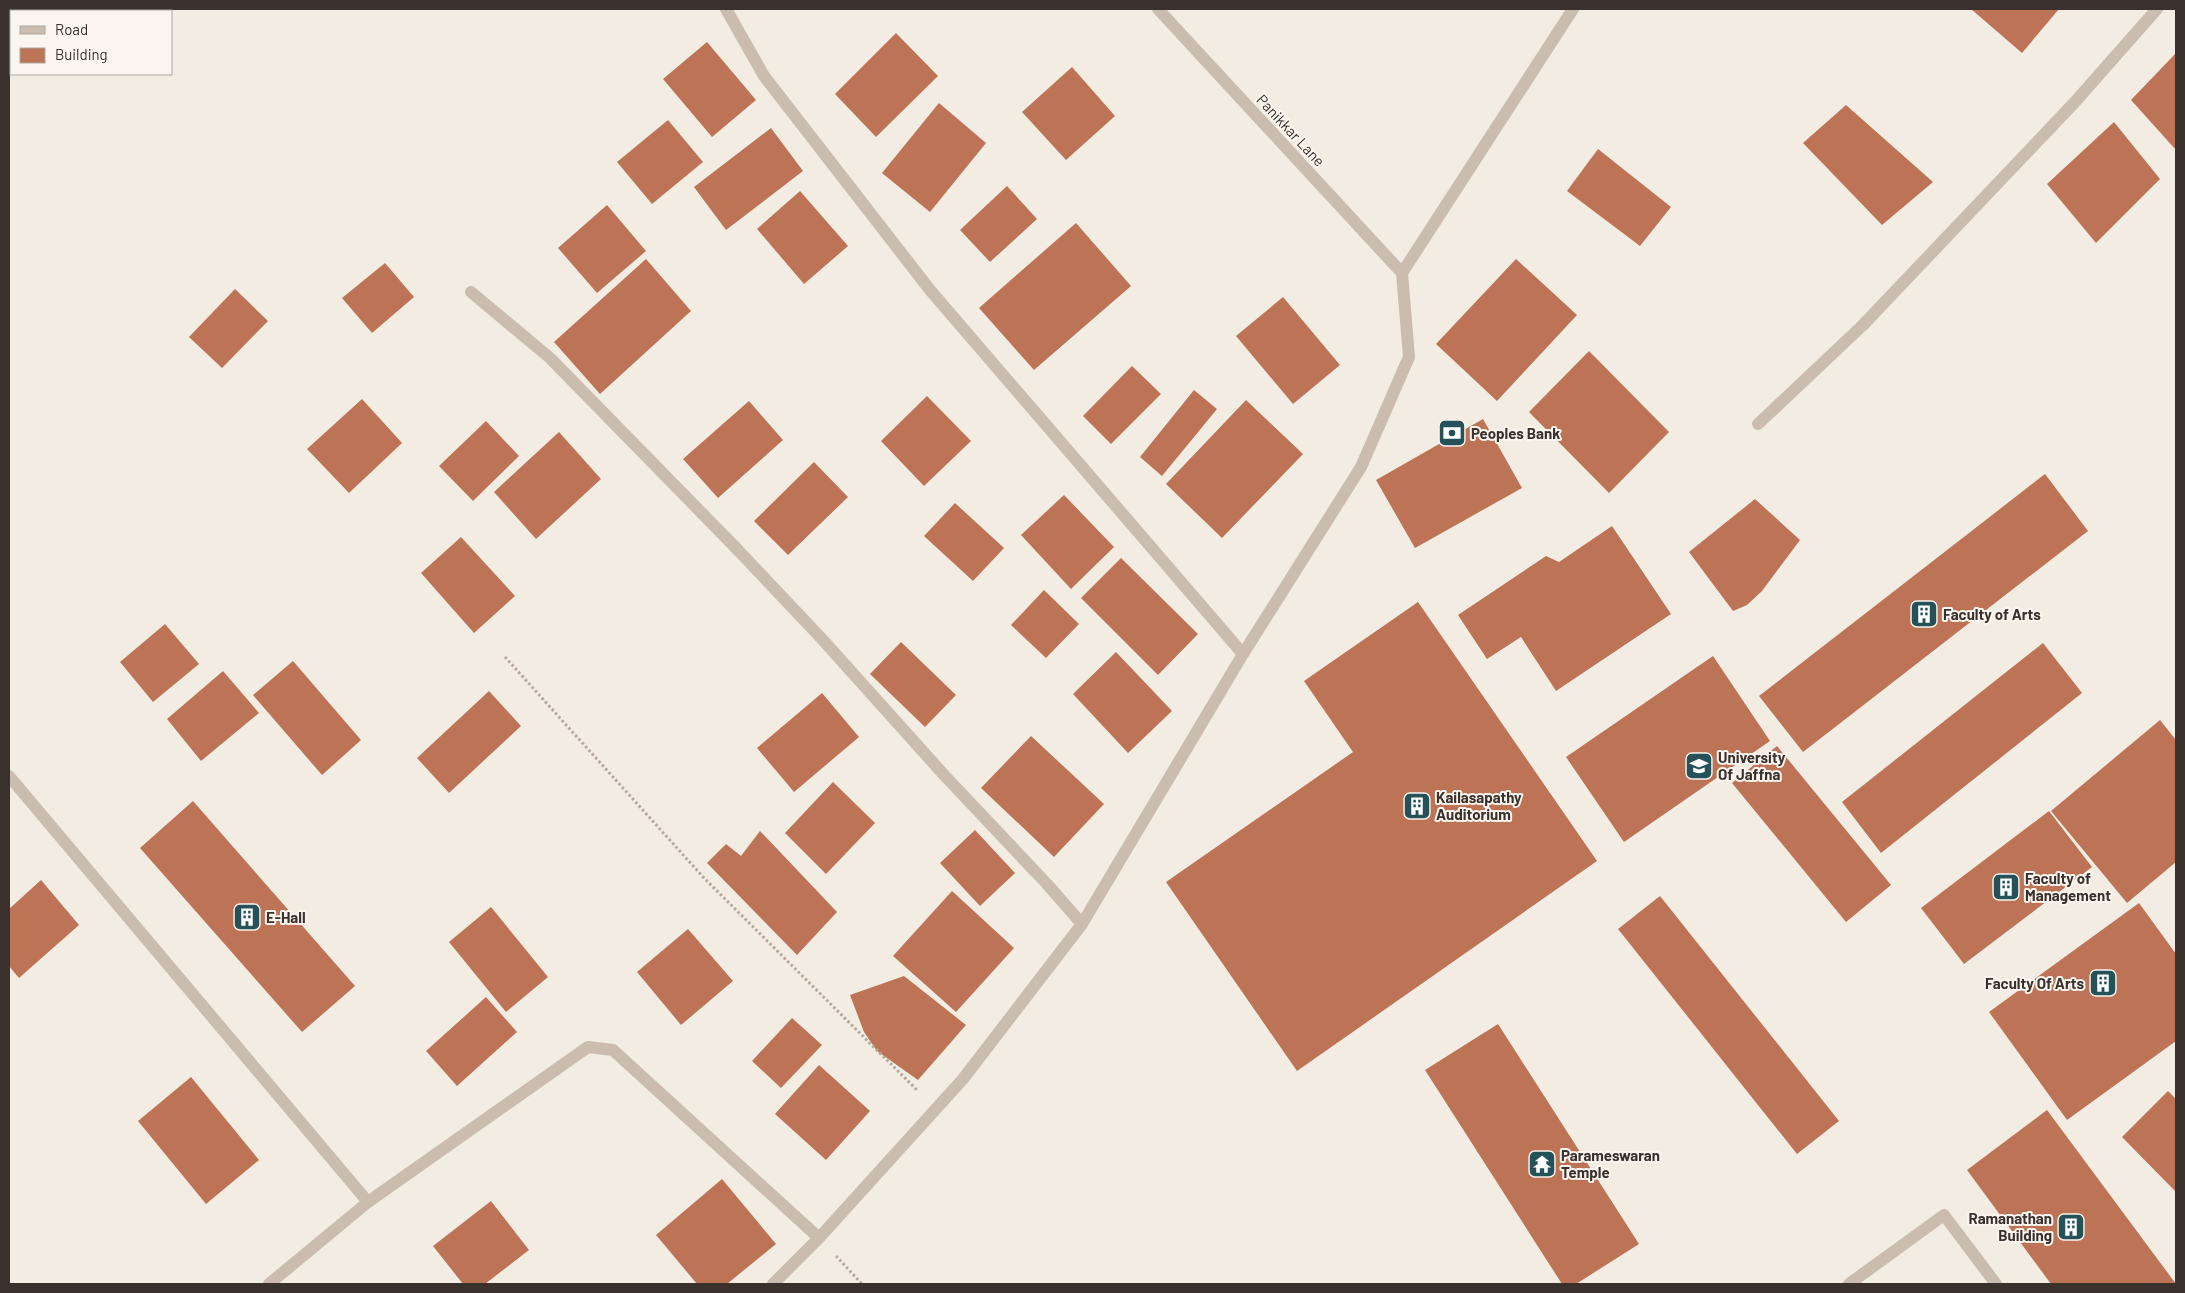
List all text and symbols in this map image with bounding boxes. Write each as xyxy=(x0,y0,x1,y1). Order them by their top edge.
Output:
legend xyxy=(10,10,172,75)
text: Road xyxy=(55,20,88,38)
text: Building xyxy=(55,45,108,63)
street label: Panikkar Lane xyxy=(1253,90,1329,170)
bank icon: Peoples Bank xyxy=(1437,418,1467,448)
place label: Peoples Bank xyxy=(1471,424,1560,442)
building icon: Faculty of Arts xyxy=(1909,599,1939,629)
place label: Faculty of Arts xyxy=(1943,605,2041,623)
place label: University Of Jaffna xyxy=(1718,748,1786,783)
school or university icon: University Of Jaffna xyxy=(1684,751,1714,781)
place label: Kailasapathy Auditorium xyxy=(1436,788,1522,823)
building icon: Kailasapathy Auditorium xyxy=(1402,791,1432,821)
place label: Faculty of Management xyxy=(2025,869,2111,904)
building icon: Faculty of Management xyxy=(1991,872,2021,902)
building icon: E-Hall xyxy=(232,902,262,932)
place label: E-Hall xyxy=(266,908,306,926)
building icon: Faculty Of Arts xyxy=(2088,968,2118,998)
place label: Faculty Of Arts xyxy=(1985,974,2084,992)
place label: Parameswaran Temple xyxy=(1561,1146,1660,1181)
temple icon: Parameswaran Temple xyxy=(1527,1149,1557,1179)
place label: Ramanathan Building xyxy=(1968,1209,2052,1244)
building icon: Ramanathan Building xyxy=(2056,1212,2086,1242)

